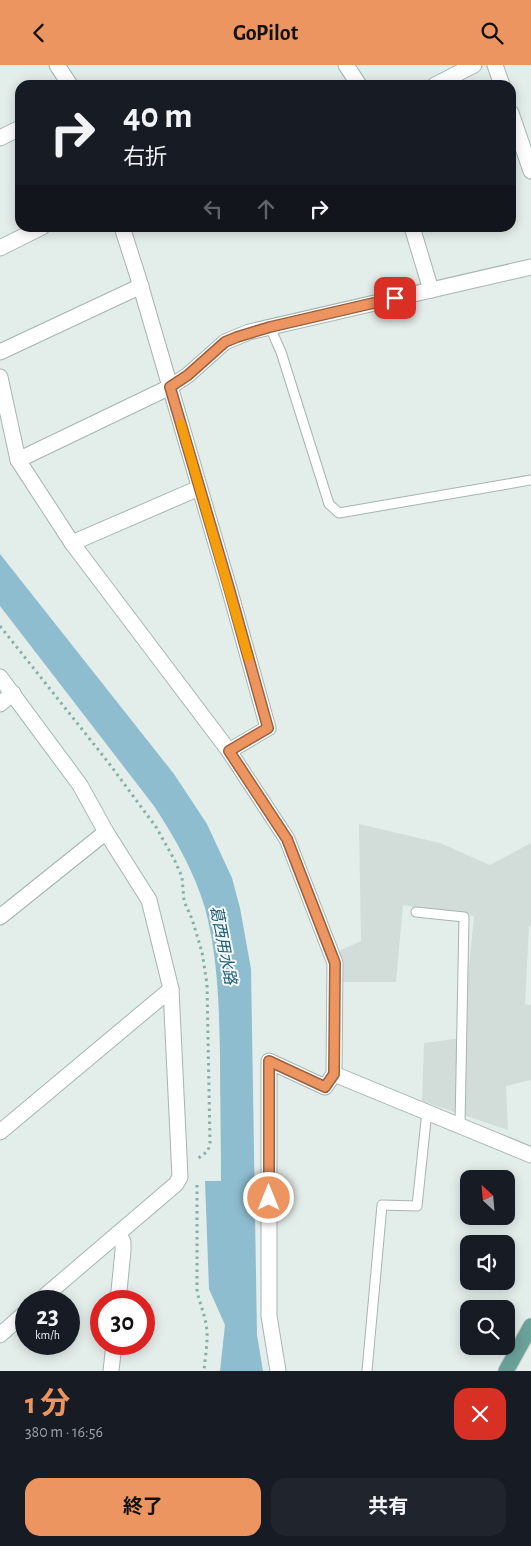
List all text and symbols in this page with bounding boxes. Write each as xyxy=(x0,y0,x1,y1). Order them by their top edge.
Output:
icon: back xyxy=(25,19,53,47)
icon: search xyxy=(478,19,506,47)
text: GoPilot xyxy=(233,22,298,44)
text: 40 m xyxy=(123,99,192,134)
icon: right xyxy=(40,100,105,165)
text: 右折 xyxy=(123,146,167,168)
icon: left xyxy=(199,195,227,223)
icon: ahead xyxy=(252,195,280,223)
icon: right xyxy=(305,195,333,223)
pin xyxy=(374,277,416,319)
icon: arrive xyxy=(381,284,409,312)
water label: 葛西用水路 xyxy=(208,904,240,988)
north arrow xyxy=(460,1170,515,1225)
map controls xyxy=(460,1170,515,1355)
position arrow xyxy=(242,1171,294,1223)
button: sound xyxy=(460,1235,515,1290)
speed limit sign: 30 xyxy=(90,1290,155,1355)
button: search xyxy=(460,1300,515,1355)
text: 23 xyxy=(36,1304,59,1329)
text: km/h xyxy=(35,1329,60,1341)
button: close xyxy=(454,1388,506,1440)
text: 1 分 xyxy=(25,1389,70,1419)
text: 380 m · 16:56 xyxy=(25,1424,103,1440)
button: 終了 xyxy=(25,1478,261,1536)
button: 共有 xyxy=(271,1478,506,1536)

